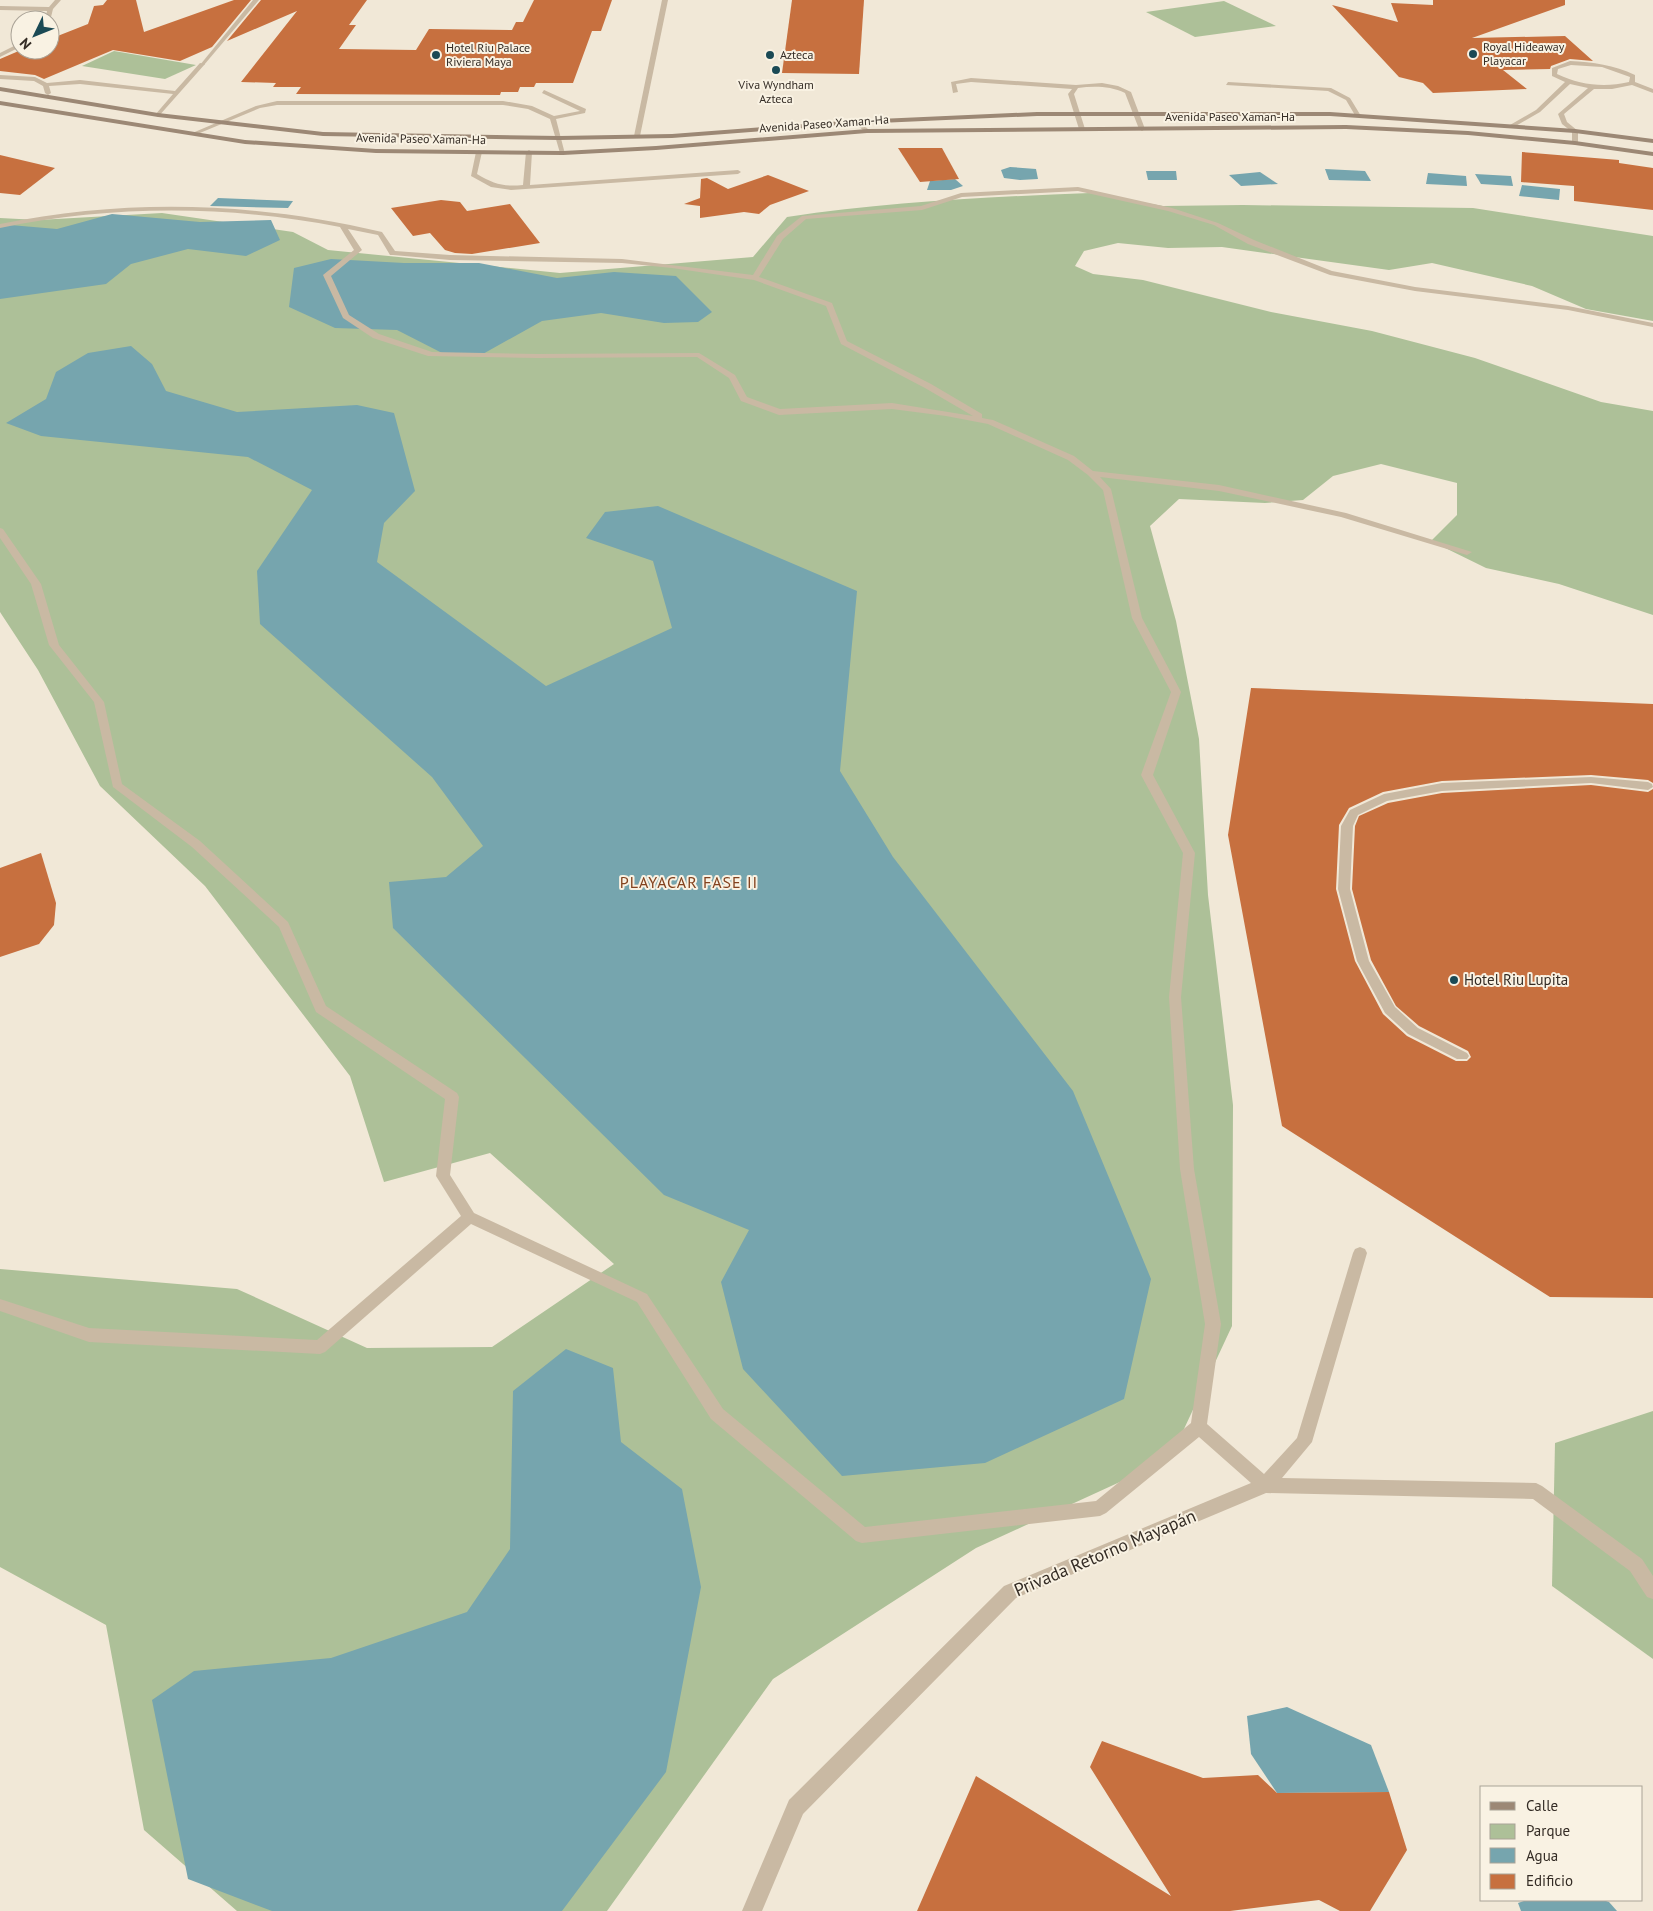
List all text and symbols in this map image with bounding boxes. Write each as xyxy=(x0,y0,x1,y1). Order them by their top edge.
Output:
north arrow xyxy=(10,10,60,60)
text: N xyxy=(16,34,35,53)
place label: Royal Hideaway Playacar xyxy=(1483,39,1565,68)
place label: Hotel Riu Palace Riviera Maya xyxy=(446,40,530,69)
place label: Azteca xyxy=(780,47,813,62)
marker: Royal Hideaway Playacar xyxy=(1467,48,1479,60)
marker: Hotel Riu Palace Riviera Maya xyxy=(430,49,442,61)
marker: Azteca xyxy=(764,49,776,61)
marker: Viva Wyndham Azteca xyxy=(770,64,782,76)
place label: Viva Wyndham Azteca xyxy=(737,77,814,106)
street label: Avenida Paseo Xaman-Ha xyxy=(1165,109,1295,124)
street label: Avenida Paseo Xaman-Ha xyxy=(759,111,889,136)
street label: Avenida Paseo Xaman-Ha xyxy=(356,130,486,147)
district label: PLAYACAR FASE II xyxy=(620,872,758,892)
place label: Hotel Riu Lupita xyxy=(1464,970,1568,989)
marker: Hotel Riu Lupita xyxy=(1448,974,1460,986)
street label: Privada Retorno Mayapán xyxy=(1010,1504,1199,1601)
legend xyxy=(1480,1786,1643,1901)
text: Calle xyxy=(1526,1796,1558,1815)
text: Parque xyxy=(1526,1821,1570,1840)
text: Agua xyxy=(1526,1846,1558,1865)
text: Edificio xyxy=(1526,1871,1573,1890)

